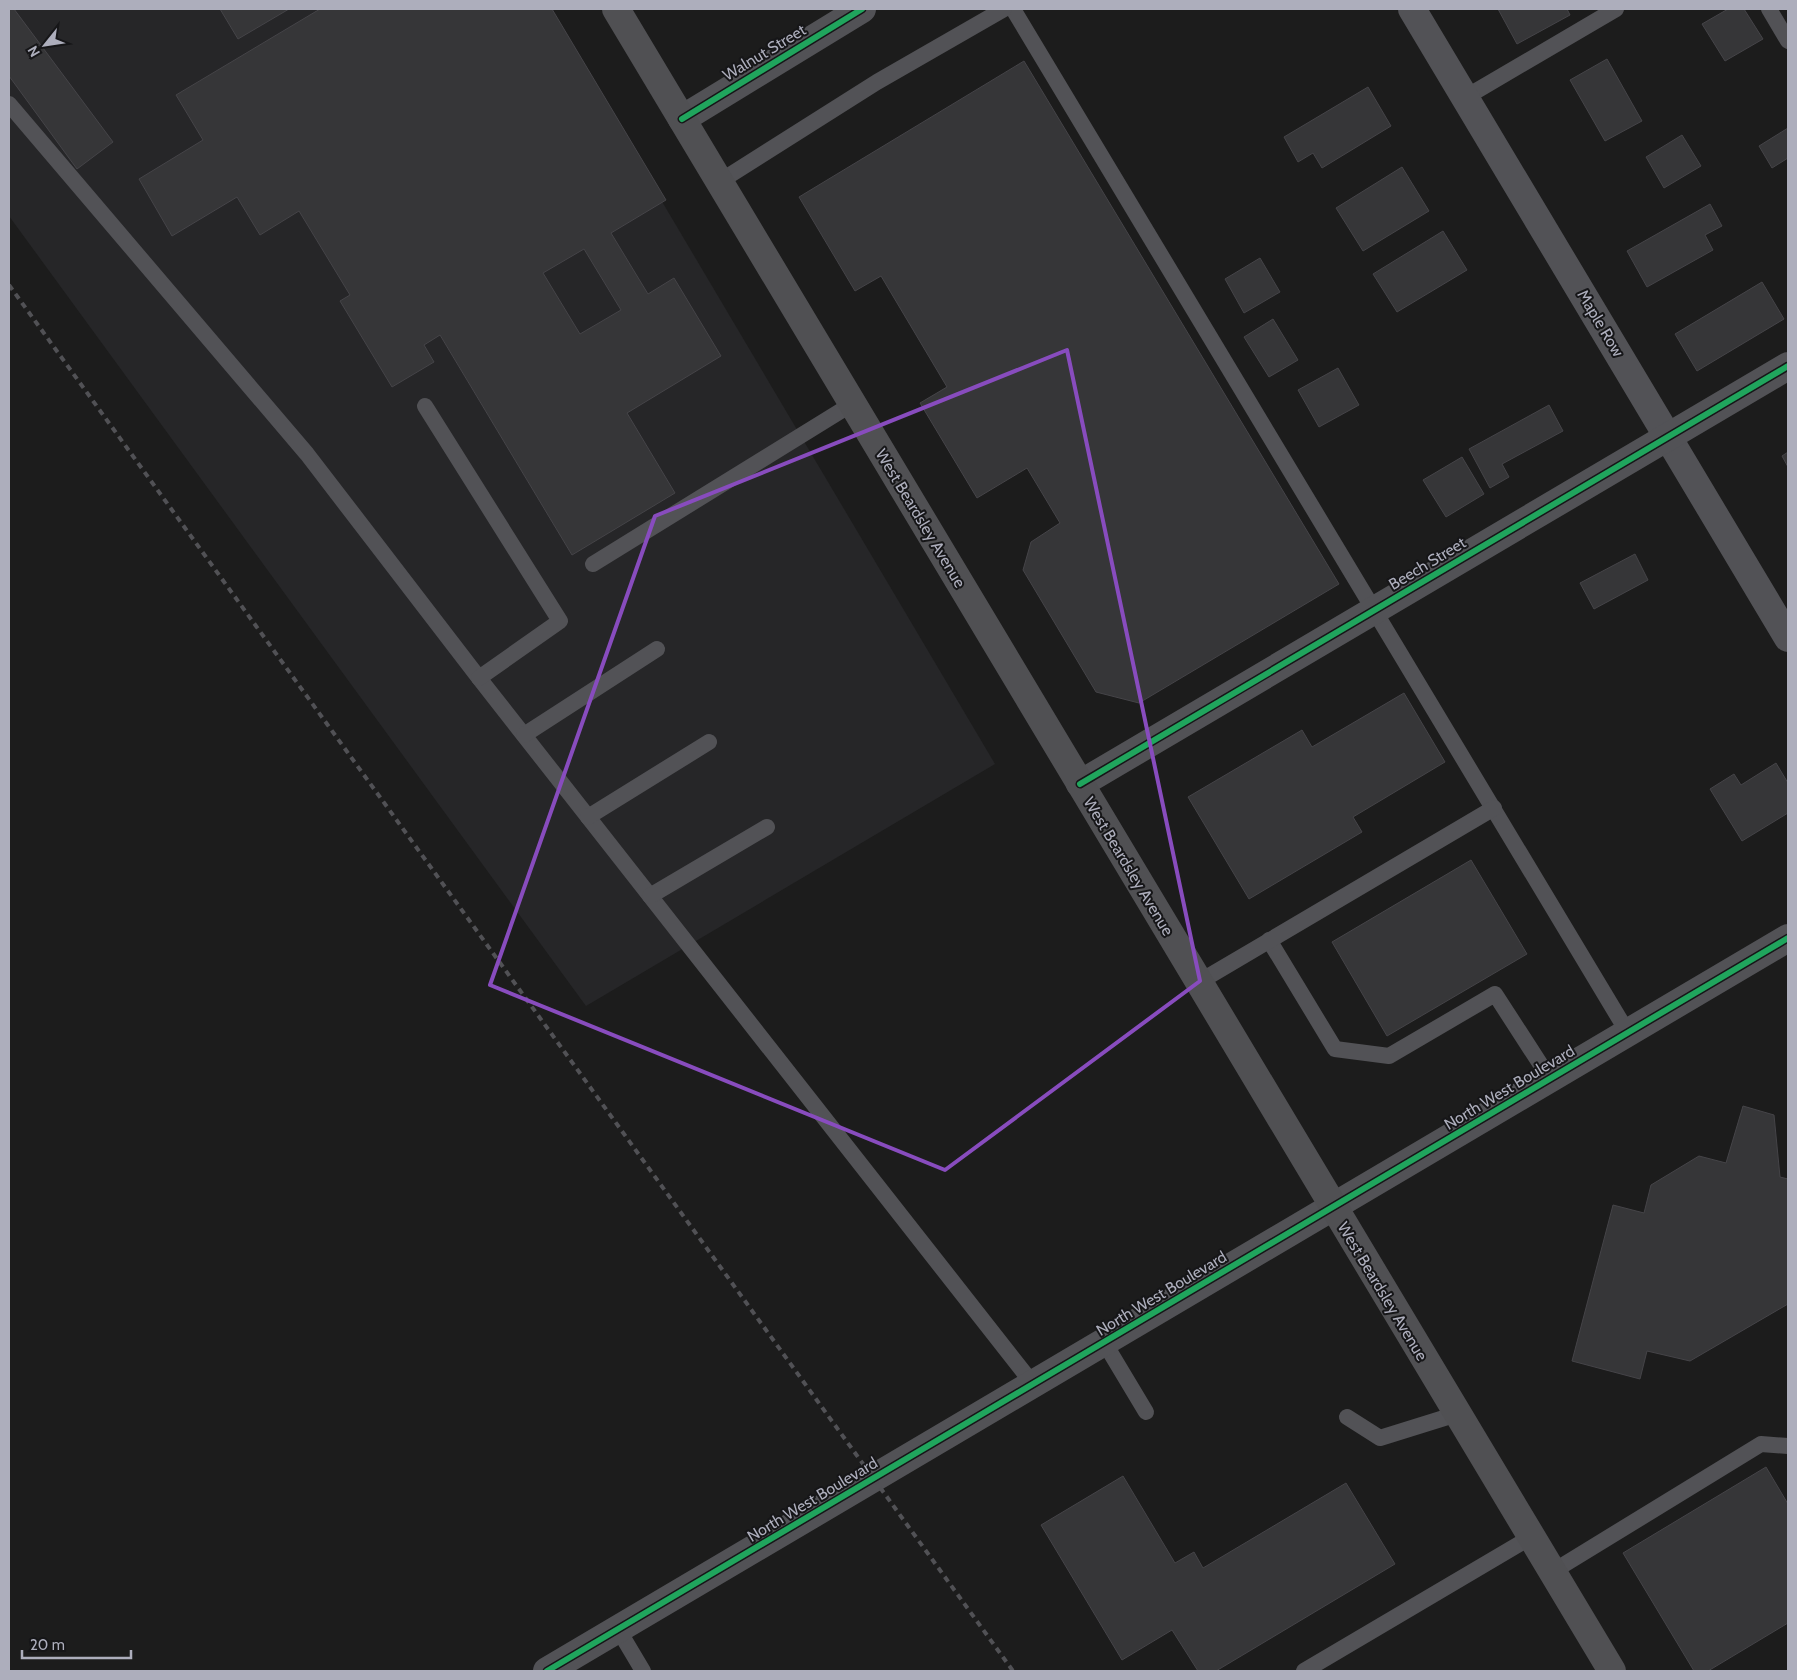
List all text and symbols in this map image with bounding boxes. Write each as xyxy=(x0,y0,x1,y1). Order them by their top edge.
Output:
north arrow xyxy=(20,20,70,70)
street label: Walnut Street xyxy=(719,20,810,85)
text: N xyxy=(23,43,44,60)
street label: Maple Row xyxy=(1573,286,1628,360)
street label: West Beardsley Avenue xyxy=(872,446,969,591)
street label: Beech Street xyxy=(1385,533,1470,594)
street label: West Beardsley Avenue xyxy=(1080,794,1177,939)
street label: North West Boulevard xyxy=(1441,1041,1578,1134)
street label: West Beardsley Avenue xyxy=(1334,1219,1431,1364)
street label: North West Boulevard xyxy=(1093,1247,1230,1340)
street label: North West Boulevard xyxy=(744,1453,881,1546)
scale bar xyxy=(22,1628,131,1660)
text: 20 m xyxy=(30,1636,65,1654)

